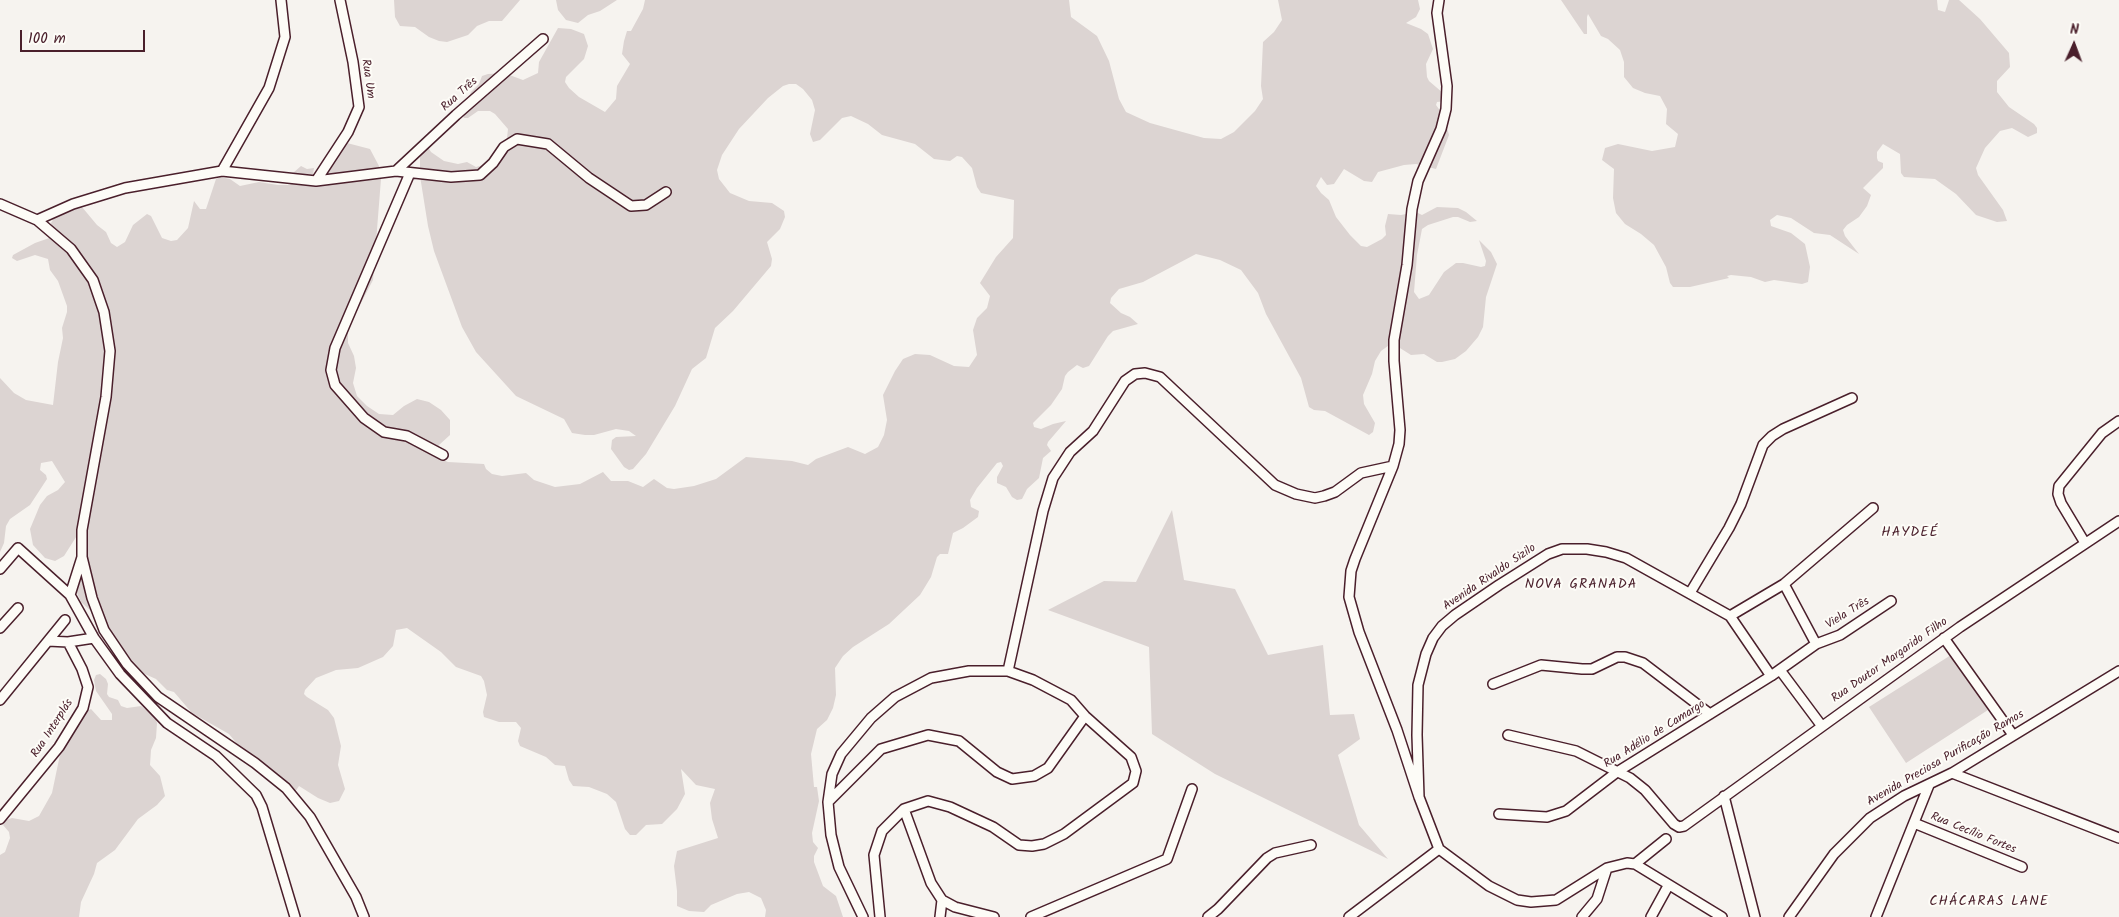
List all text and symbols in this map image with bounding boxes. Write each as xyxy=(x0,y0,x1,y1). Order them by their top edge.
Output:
text: N xyxy=(2070,19,2079,41)
scale bar xyxy=(22,20,148,52)
north arrow xyxy=(2049,20,2099,70)
text: 100 m xyxy=(28,27,66,51)
street label: Rua Um xyxy=(357,58,377,100)
street label: Rua Três xyxy=(439,75,481,115)
district label: HAYDEÉ xyxy=(1881,526,1939,542)
street label: Avenida Rivaldo Sizilo xyxy=(1441,542,1539,614)
district label: NOVA GRANADA xyxy=(1523,578,1639,594)
street label: Viela Três xyxy=(1824,595,1872,633)
street label: Rua Doutor Margarido Filho xyxy=(1829,615,1951,707)
street label: Rua Interplás xyxy=(29,697,77,761)
street label: Rua Adélio de Camargo xyxy=(1602,698,1708,772)
street label: Avenida Preciosa Purificação Ramos xyxy=(1865,708,2027,810)
street label: Rua Cecílio Fortes xyxy=(1928,810,2018,858)
district label: CHÁCARAS LANE xyxy=(1928,895,2050,911)

